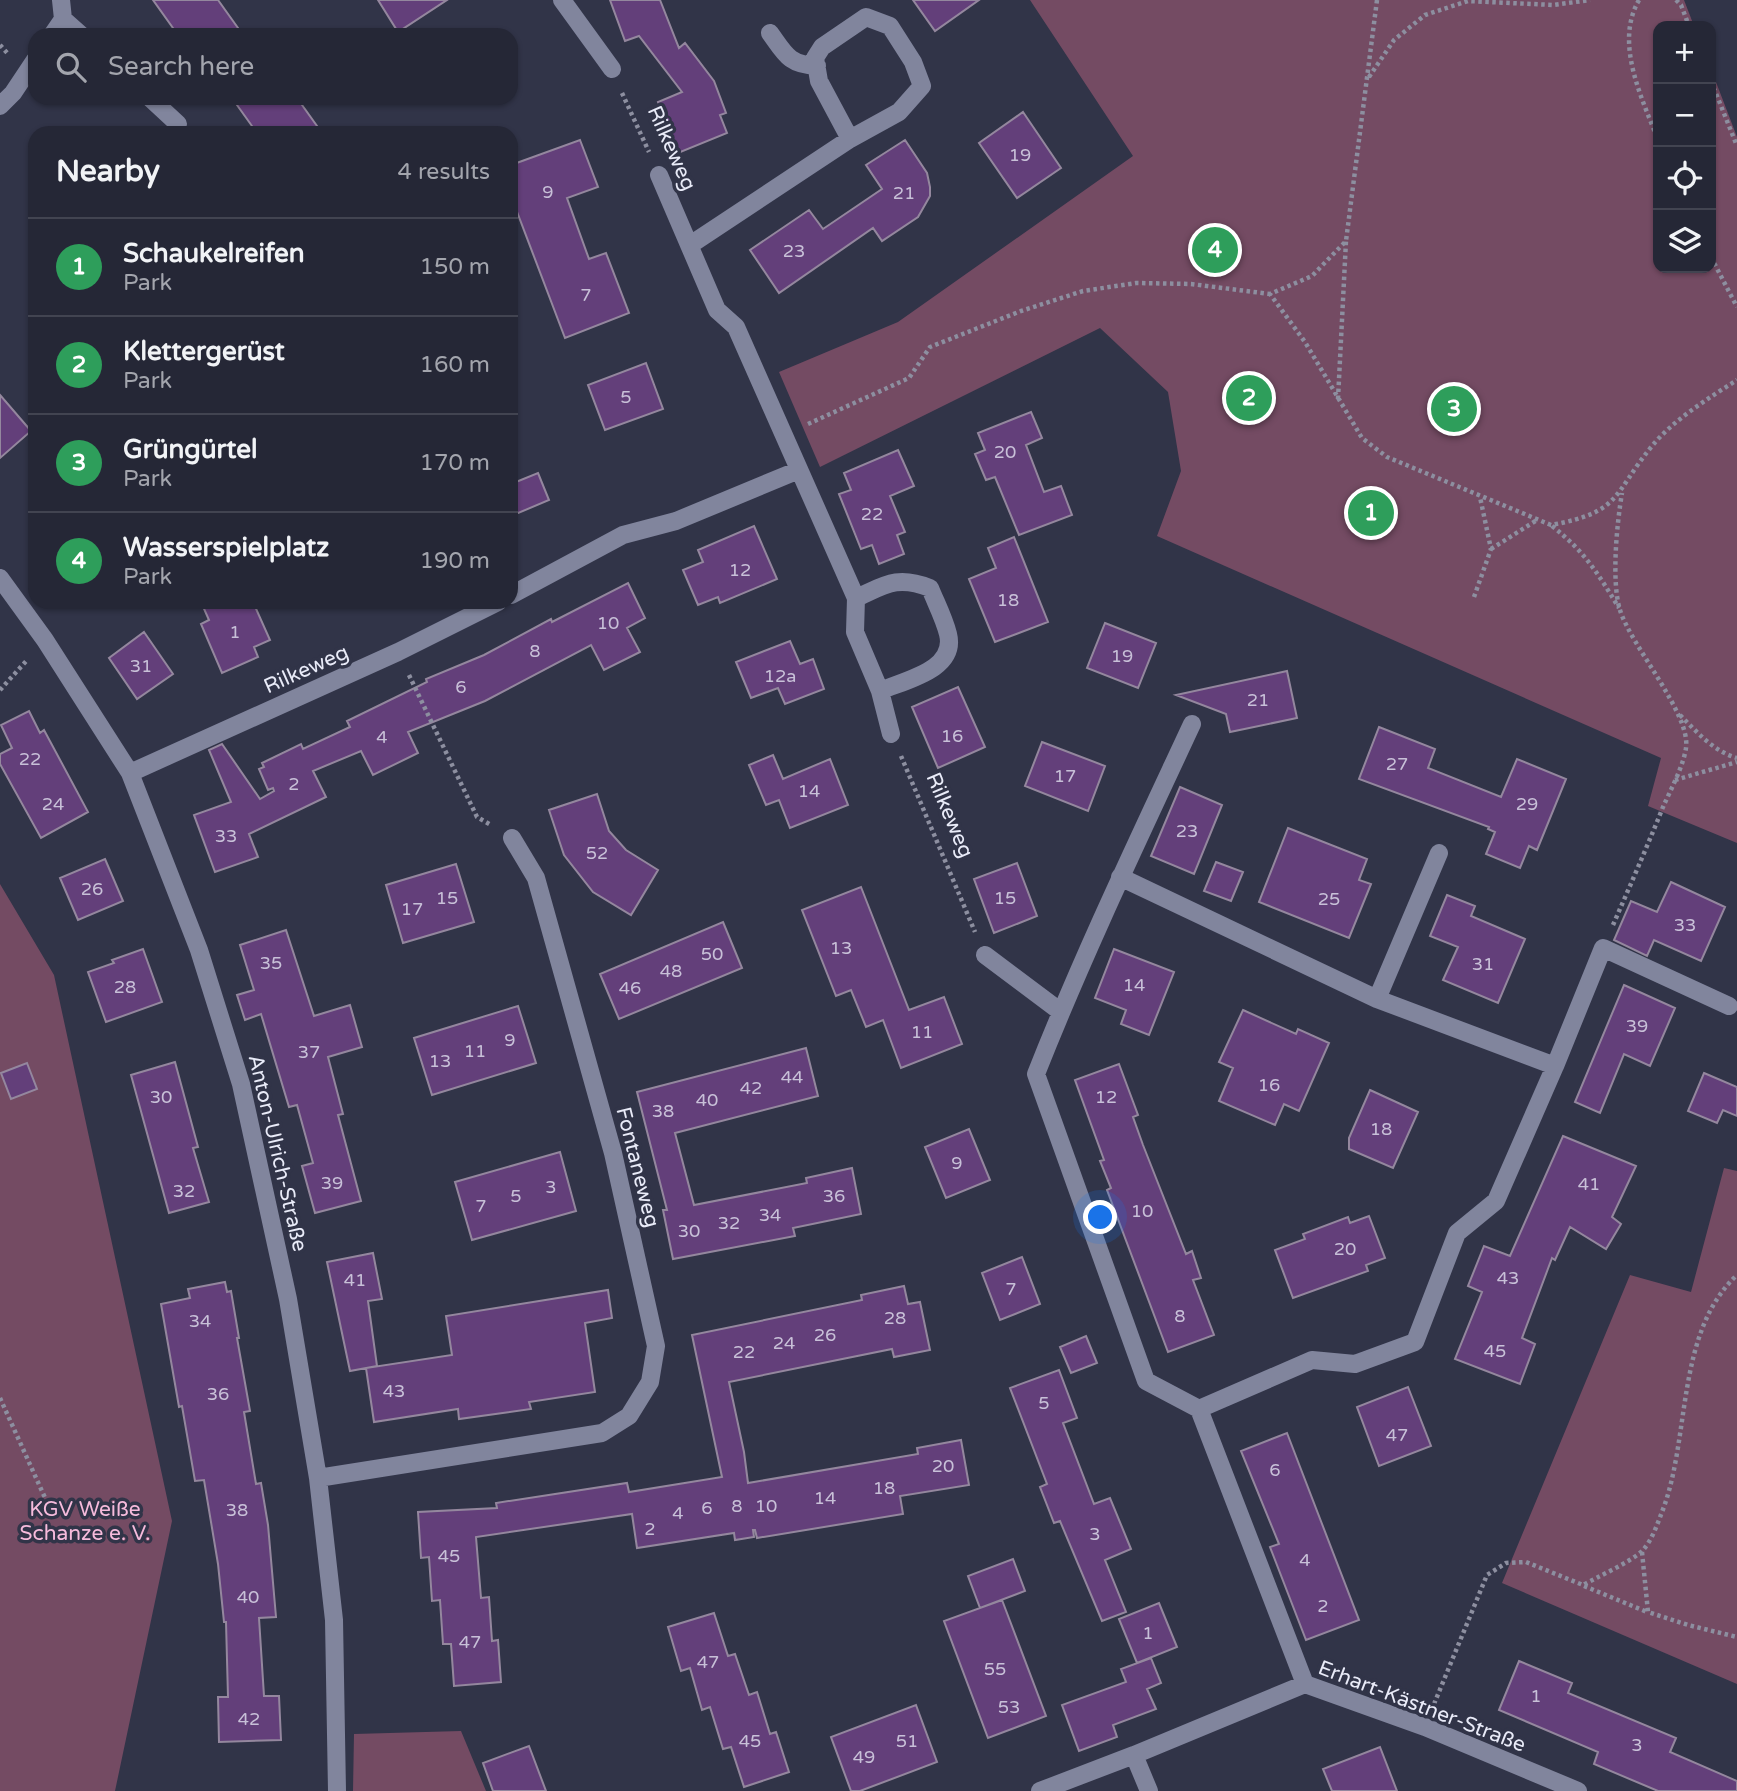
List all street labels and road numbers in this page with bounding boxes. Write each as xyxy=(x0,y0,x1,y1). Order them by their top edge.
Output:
street label: Rilkeweg xyxy=(642,102,701,194)
street label: Rilkeweg xyxy=(260,640,352,699)
street label: Rilkeweg xyxy=(920,769,979,862)
street label: Anton-Ulrich-Straße xyxy=(243,1052,312,1254)
street label: Fontaneweg xyxy=(610,1104,665,1230)
street label: Erhart-Kästner-Straße xyxy=(1315,1655,1529,1758)

